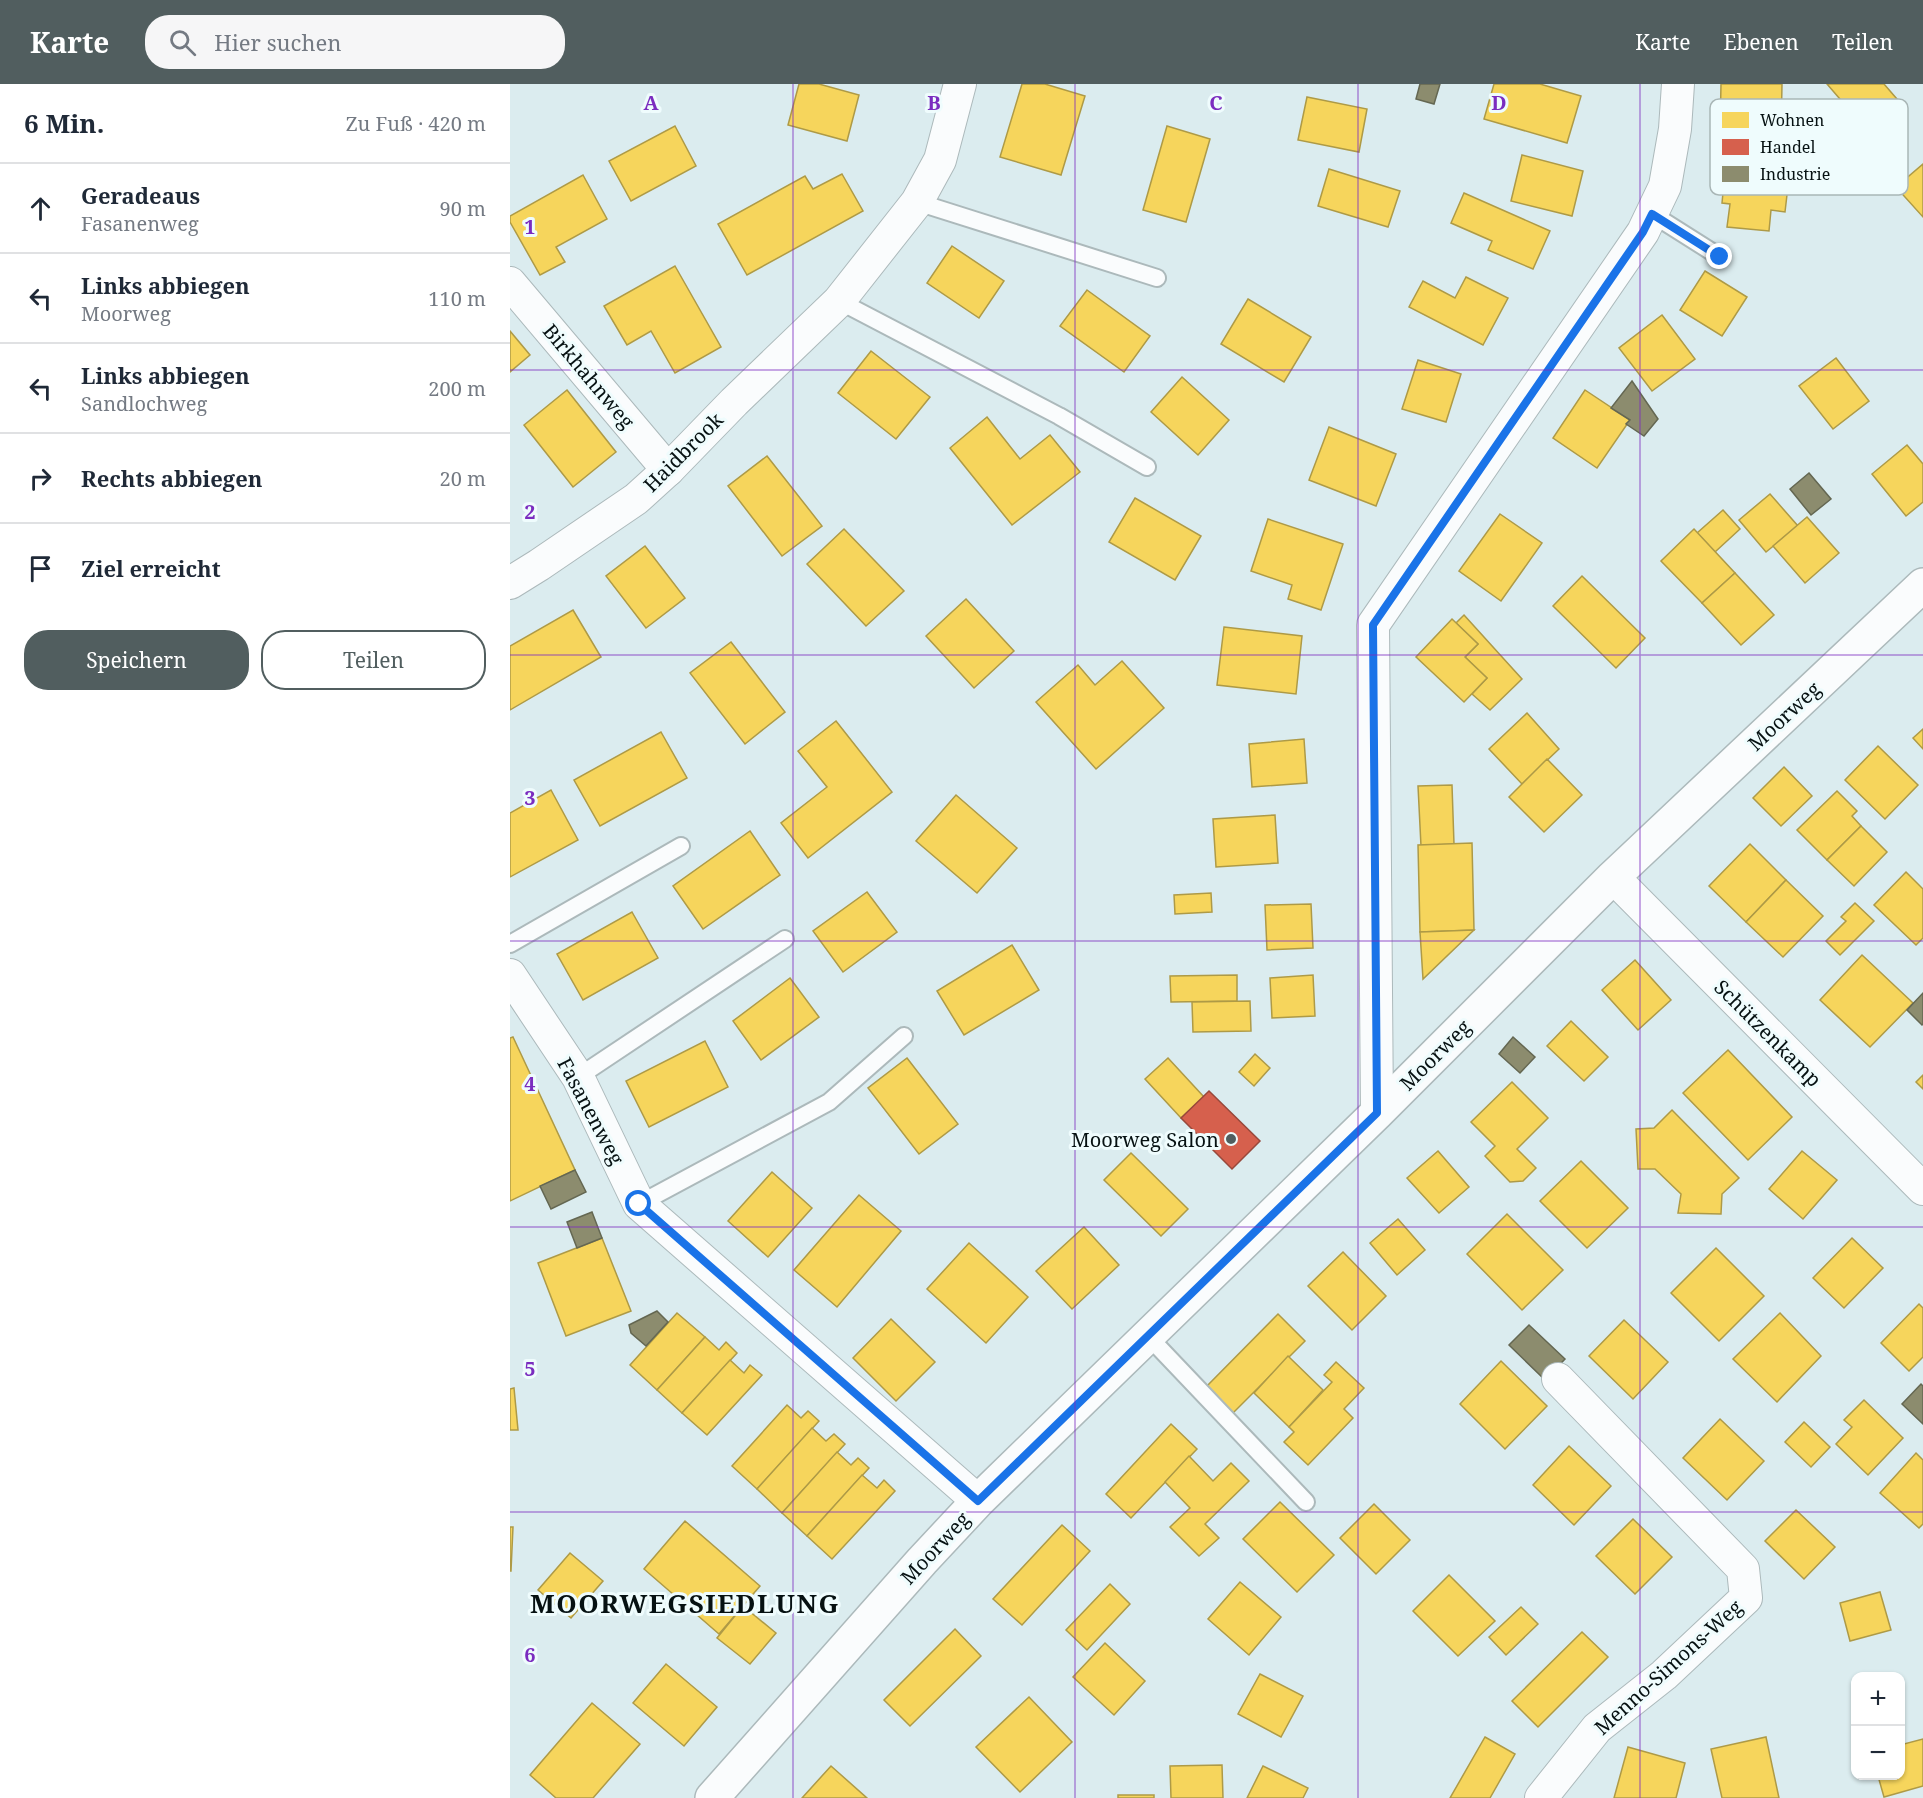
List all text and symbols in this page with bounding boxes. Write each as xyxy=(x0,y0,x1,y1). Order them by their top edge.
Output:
search box xyxy=(145,15,565,69)
text: Karte xyxy=(30,23,109,61)
icon: search xyxy=(166,26,199,59)
text: Hier suchen xyxy=(214,27,341,57)
text: Karte xyxy=(1635,28,1690,56)
text: Ebenen xyxy=(1723,28,1799,56)
text: Teilen xyxy=(1832,28,1893,56)
text: A xyxy=(643,89,659,116)
text: B xyxy=(927,89,941,116)
text: C xyxy=(1209,89,1223,116)
text: D xyxy=(1491,89,1507,116)
legend xyxy=(1710,99,1908,195)
text: 6 Min. xyxy=(24,105,104,141)
text: Wohnen xyxy=(1760,109,1824,131)
text: Zu Fuß · 420 m xyxy=(346,110,486,137)
text: Handel xyxy=(1760,136,1815,158)
text: Industrie xyxy=(1760,163,1830,185)
text: Geradeaus xyxy=(81,180,200,210)
icon: ahead xyxy=(24,192,57,225)
text: 90 m xyxy=(440,195,486,222)
text: Fasanenweg xyxy=(81,210,199,237)
text: 1 xyxy=(524,213,536,240)
route end xyxy=(1706,243,1732,269)
text: Links abbiegen xyxy=(81,270,250,300)
icon: left xyxy=(24,282,57,315)
text: 110 m xyxy=(428,285,486,312)
text: Moorweg xyxy=(81,300,171,327)
street label: Birkhahnweg xyxy=(537,318,641,434)
text: Links abbiegen xyxy=(81,360,250,390)
icon: left xyxy=(24,372,57,405)
text: 200 m xyxy=(428,375,486,402)
text: Sandlochweg xyxy=(81,390,207,417)
street label: Haidbrook xyxy=(637,406,729,498)
icon: right xyxy=(24,462,57,495)
text: Rechts abbiegen xyxy=(81,463,262,493)
text: 20 m xyxy=(440,465,486,492)
text: 2 xyxy=(524,498,536,525)
icon: arrive xyxy=(24,552,57,585)
text: Ziel erreicht xyxy=(81,553,221,583)
button: Speichern xyxy=(24,630,249,690)
button: Teilen xyxy=(261,630,486,690)
street label: Moorweg xyxy=(1742,675,1826,757)
text: 3 xyxy=(524,784,536,811)
street label: Schützenkamp xyxy=(1709,974,1827,1092)
street label: Moorweg xyxy=(1394,1013,1477,1096)
street label: Fasanenweg xyxy=(551,1053,631,1170)
text: 4 xyxy=(524,1070,536,1097)
place label: Moorweg Salon xyxy=(1071,1126,1219,1153)
marker: Moorweg Salon xyxy=(1224,1132,1238,1146)
route start xyxy=(625,1190,651,1216)
text: 5 xyxy=(524,1355,536,1382)
street label: Moorweg xyxy=(894,1506,976,1590)
district label: MOORWEGSIEDLUNG xyxy=(530,1585,840,1621)
street label: Menno-Simons-Weg xyxy=(1588,1593,1748,1741)
text: 6 xyxy=(524,1641,536,1668)
map controls xyxy=(1851,1672,1905,1780)
button: + xyxy=(1851,1672,1905,1726)
button: − xyxy=(1851,1726,1905,1780)

